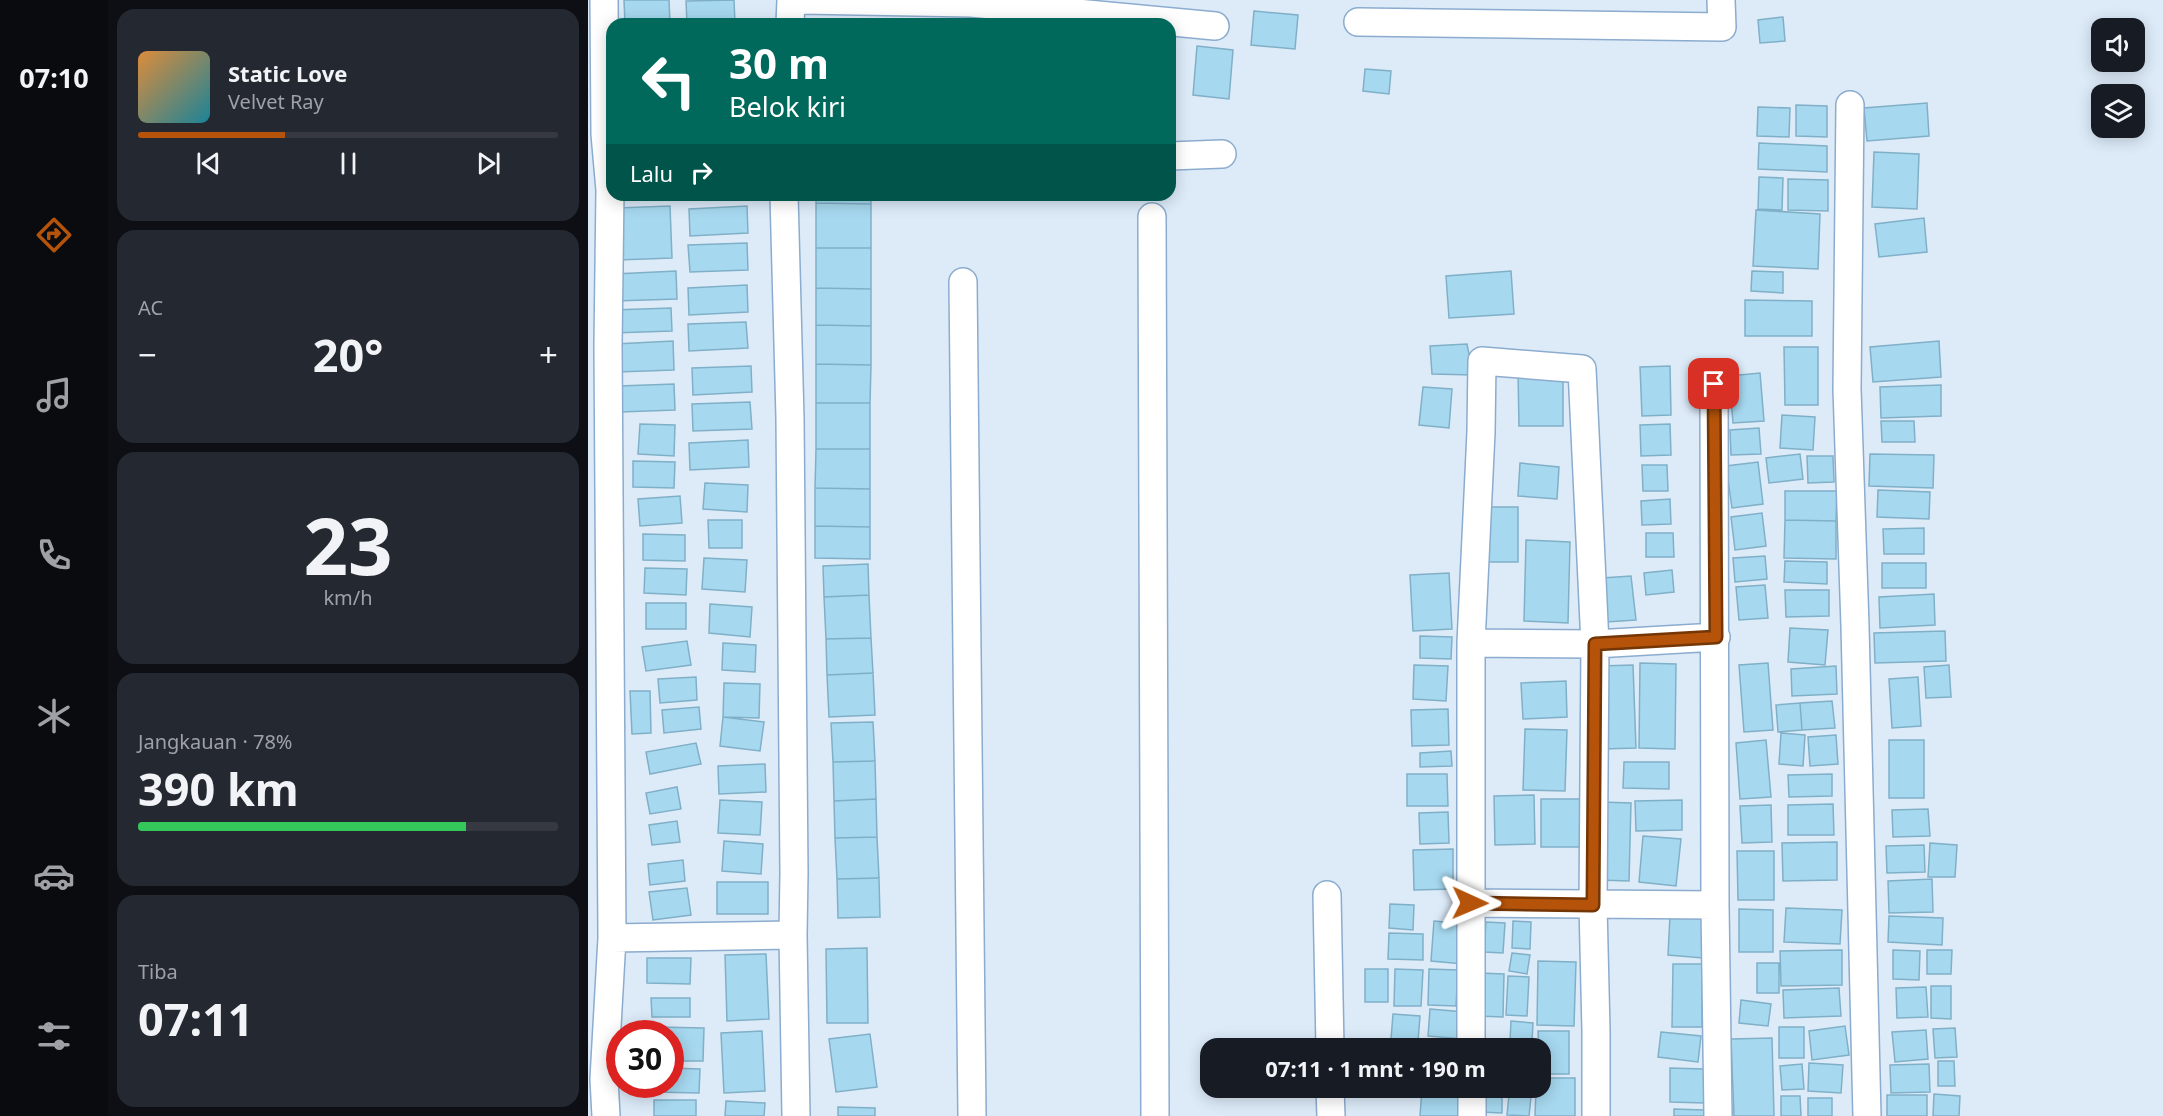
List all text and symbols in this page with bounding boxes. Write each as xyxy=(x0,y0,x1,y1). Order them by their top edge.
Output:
map controls xyxy=(2091,18,2145,138)
button: sound xyxy=(2091,18,2145,72)
text: 30 m xyxy=(729,34,829,91)
icon: left xyxy=(630,42,708,120)
text: Static Love xyxy=(228,58,347,88)
text: 07:10 xyxy=(19,59,89,96)
button: layers xyxy=(2091,84,2145,138)
text: Velvet Ray xyxy=(228,88,324,115)
text: Belok kiri xyxy=(729,88,846,125)
icon: previous xyxy=(192,147,225,180)
icon: pause xyxy=(332,147,365,180)
icon: next xyxy=(472,147,505,180)
icon: right xyxy=(685,156,718,189)
text: Lalu xyxy=(630,158,673,188)
icon: directions xyxy=(33,214,75,256)
text: AC xyxy=(138,294,163,321)
text: 20° xyxy=(313,324,383,385)
text: − xyxy=(138,332,157,377)
text: + xyxy=(539,332,558,377)
pin xyxy=(1688,358,1739,409)
icon: arrive xyxy=(1697,367,1730,400)
icon: music xyxy=(33,374,75,416)
text: 23 xyxy=(303,492,393,598)
icon: phone xyxy=(33,534,75,576)
text: km/h xyxy=(323,584,373,611)
icon: climate xyxy=(33,695,75,737)
text: Jangkauan · 78% xyxy=(138,728,292,755)
text: 390 km xyxy=(138,758,299,819)
icon: car xyxy=(33,855,75,897)
position arrow xyxy=(1438,871,1502,935)
text: Tiba xyxy=(138,958,178,985)
text: 07:11 xyxy=(138,988,254,1049)
icon: filters xyxy=(33,1015,75,1057)
speed limit sign: 30 xyxy=(606,1020,684,1098)
text: 07:11 · 1 mnt · 190 m xyxy=(1265,1053,1486,1083)

